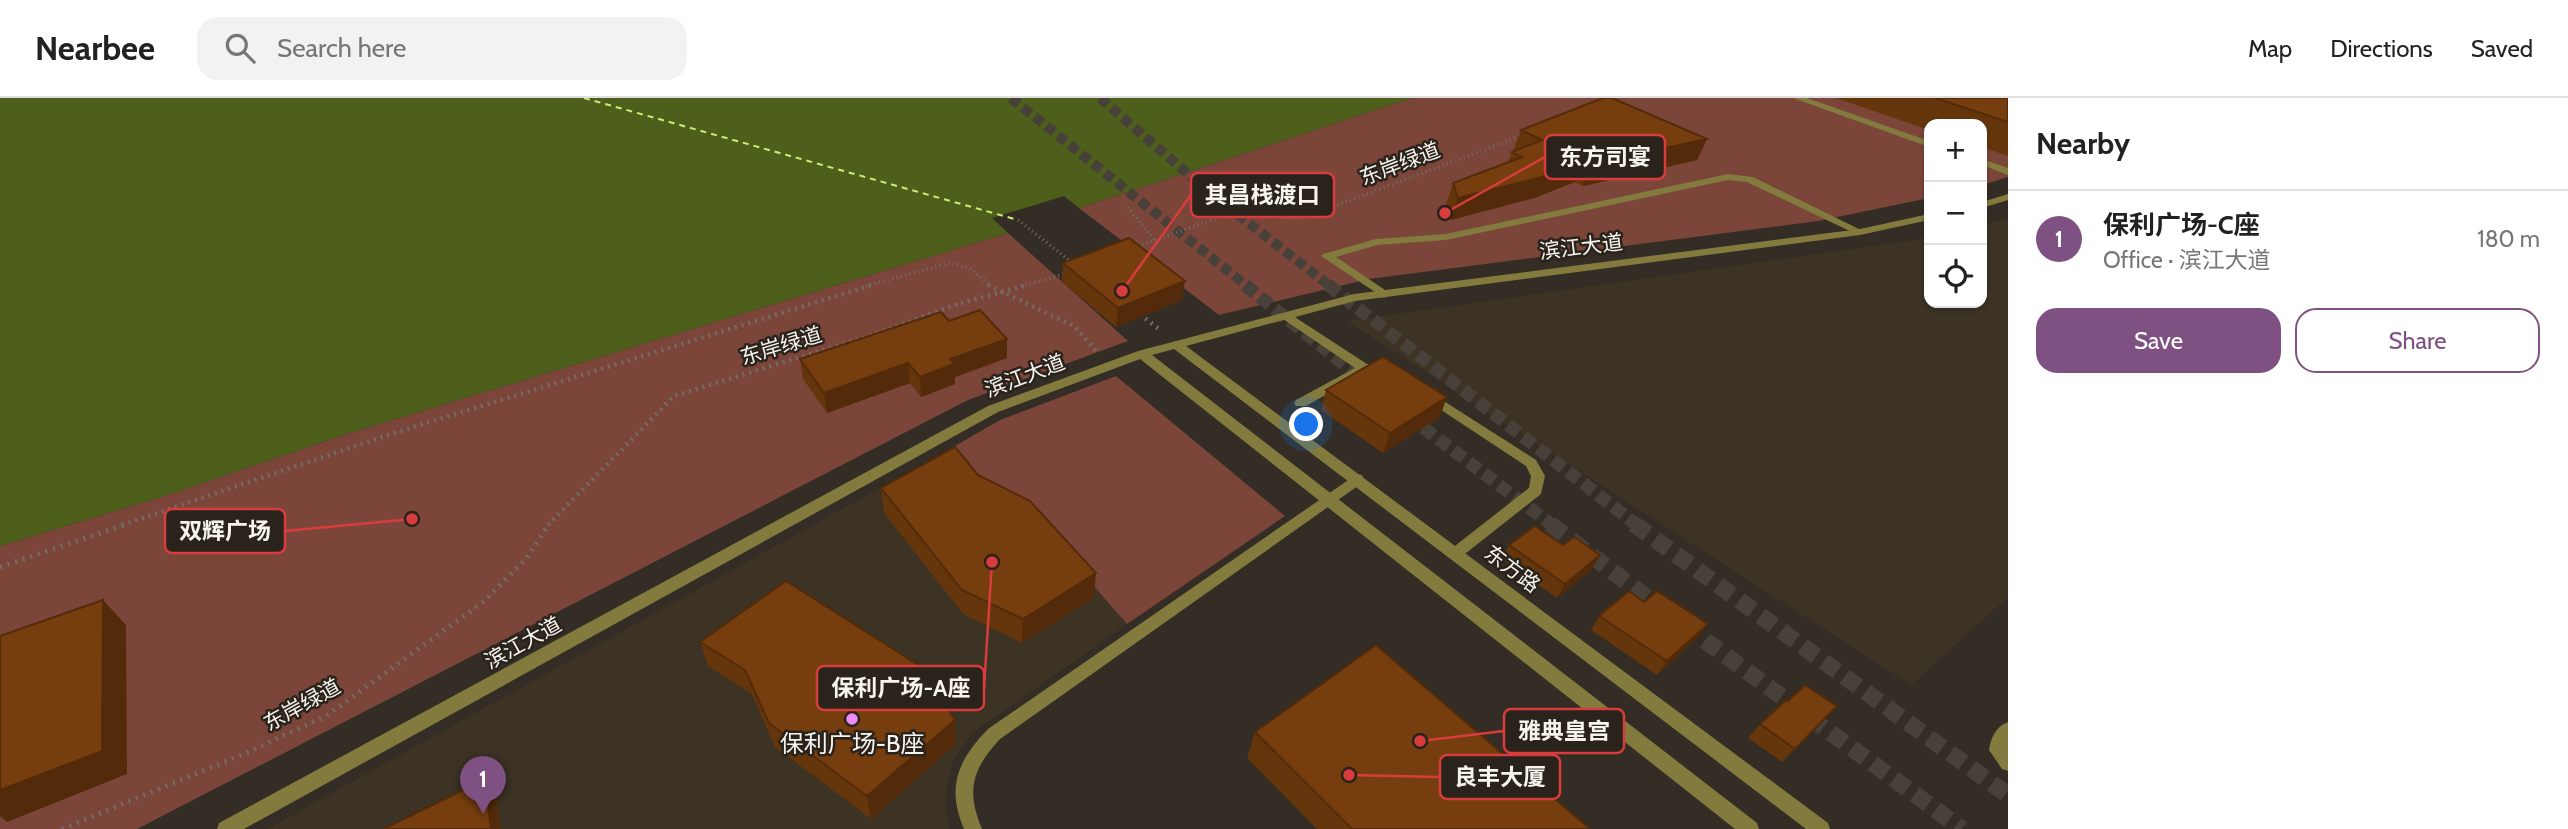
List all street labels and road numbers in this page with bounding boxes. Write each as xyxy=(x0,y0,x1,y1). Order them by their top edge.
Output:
street label: 东岸绿道 xyxy=(1356,137,1444,190)
street label: 滨江大道 xyxy=(1538,229,1624,264)
street label: 东岸绿道 xyxy=(737,321,825,370)
street label: 滨江大道 xyxy=(981,349,1069,402)
street label: 东方路 xyxy=(1480,540,1545,598)
street label: 滨江大道 xyxy=(480,611,566,674)
street label: 东岸绿道 xyxy=(259,673,345,736)

